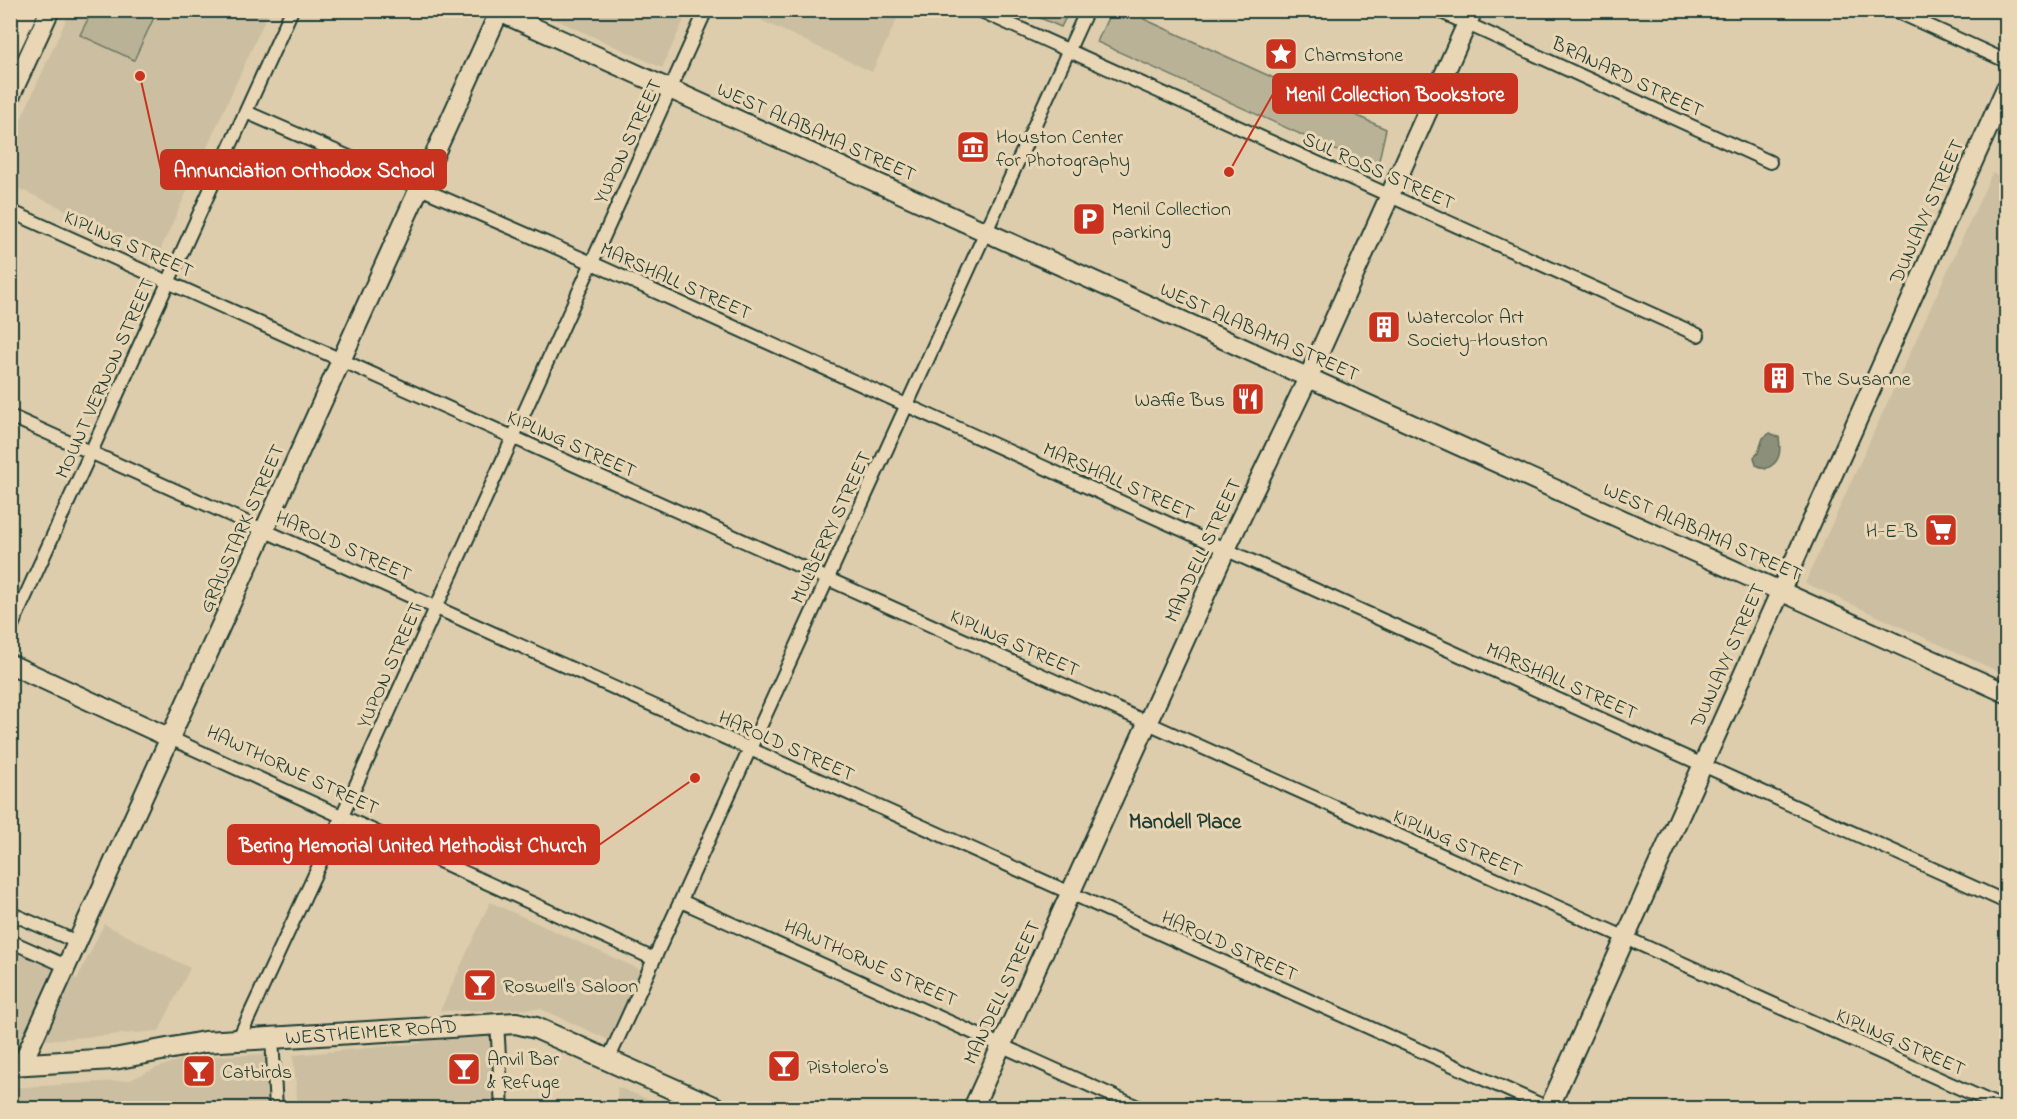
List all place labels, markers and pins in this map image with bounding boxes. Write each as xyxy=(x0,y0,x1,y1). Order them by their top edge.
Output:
place icon: Charmstone xyxy=(1263,36,1299,72)
place label: Charmstone xyxy=(1304,42,1403,71)
callout: Menil Collection Bookstore xyxy=(1273,74,1517,113)
place label: Houston Center for Photography xyxy=(996,124,1130,177)
museum icon: Houston Center for Photography xyxy=(955,129,991,165)
callout: Annunciation Orthodox School xyxy=(161,150,446,189)
place label: Menil Collection parking xyxy=(1112,196,1231,249)
parking icon: Menil Collection parking xyxy=(1071,201,1107,237)
place label: Watercolor Art Society-Houston xyxy=(1407,304,1548,356)
building icon: Watercolor Art Society-Houston xyxy=(1366,309,1402,345)
building icon: The Susanne xyxy=(1761,360,1797,396)
place label: The Susanne xyxy=(1802,366,1911,395)
restaurant icon: Waffle Bus xyxy=(1230,381,1266,417)
place label: Waffle Bus xyxy=(1135,387,1225,416)
supermarket icon: H-E-B xyxy=(1923,512,1959,548)
place label: H-E-B xyxy=(1866,518,1918,547)
callout: Bering Memorial United Methodist Church xyxy=(228,825,599,864)
bar icon: Roswell's Saloon xyxy=(462,967,498,1003)
place label: Roswell's Saloon xyxy=(503,973,638,1002)
place label: Anvil Bar & Refuge xyxy=(487,1046,560,1099)
bar icon: Pistolero's xyxy=(766,1048,802,1084)
bar icon: Anvil Bar & Refuge xyxy=(446,1051,482,1087)
bar icon: Catbirds xyxy=(181,1053,217,1089)
place label: Pistolero's xyxy=(807,1054,889,1083)
place label: Catbirds xyxy=(222,1059,292,1088)

